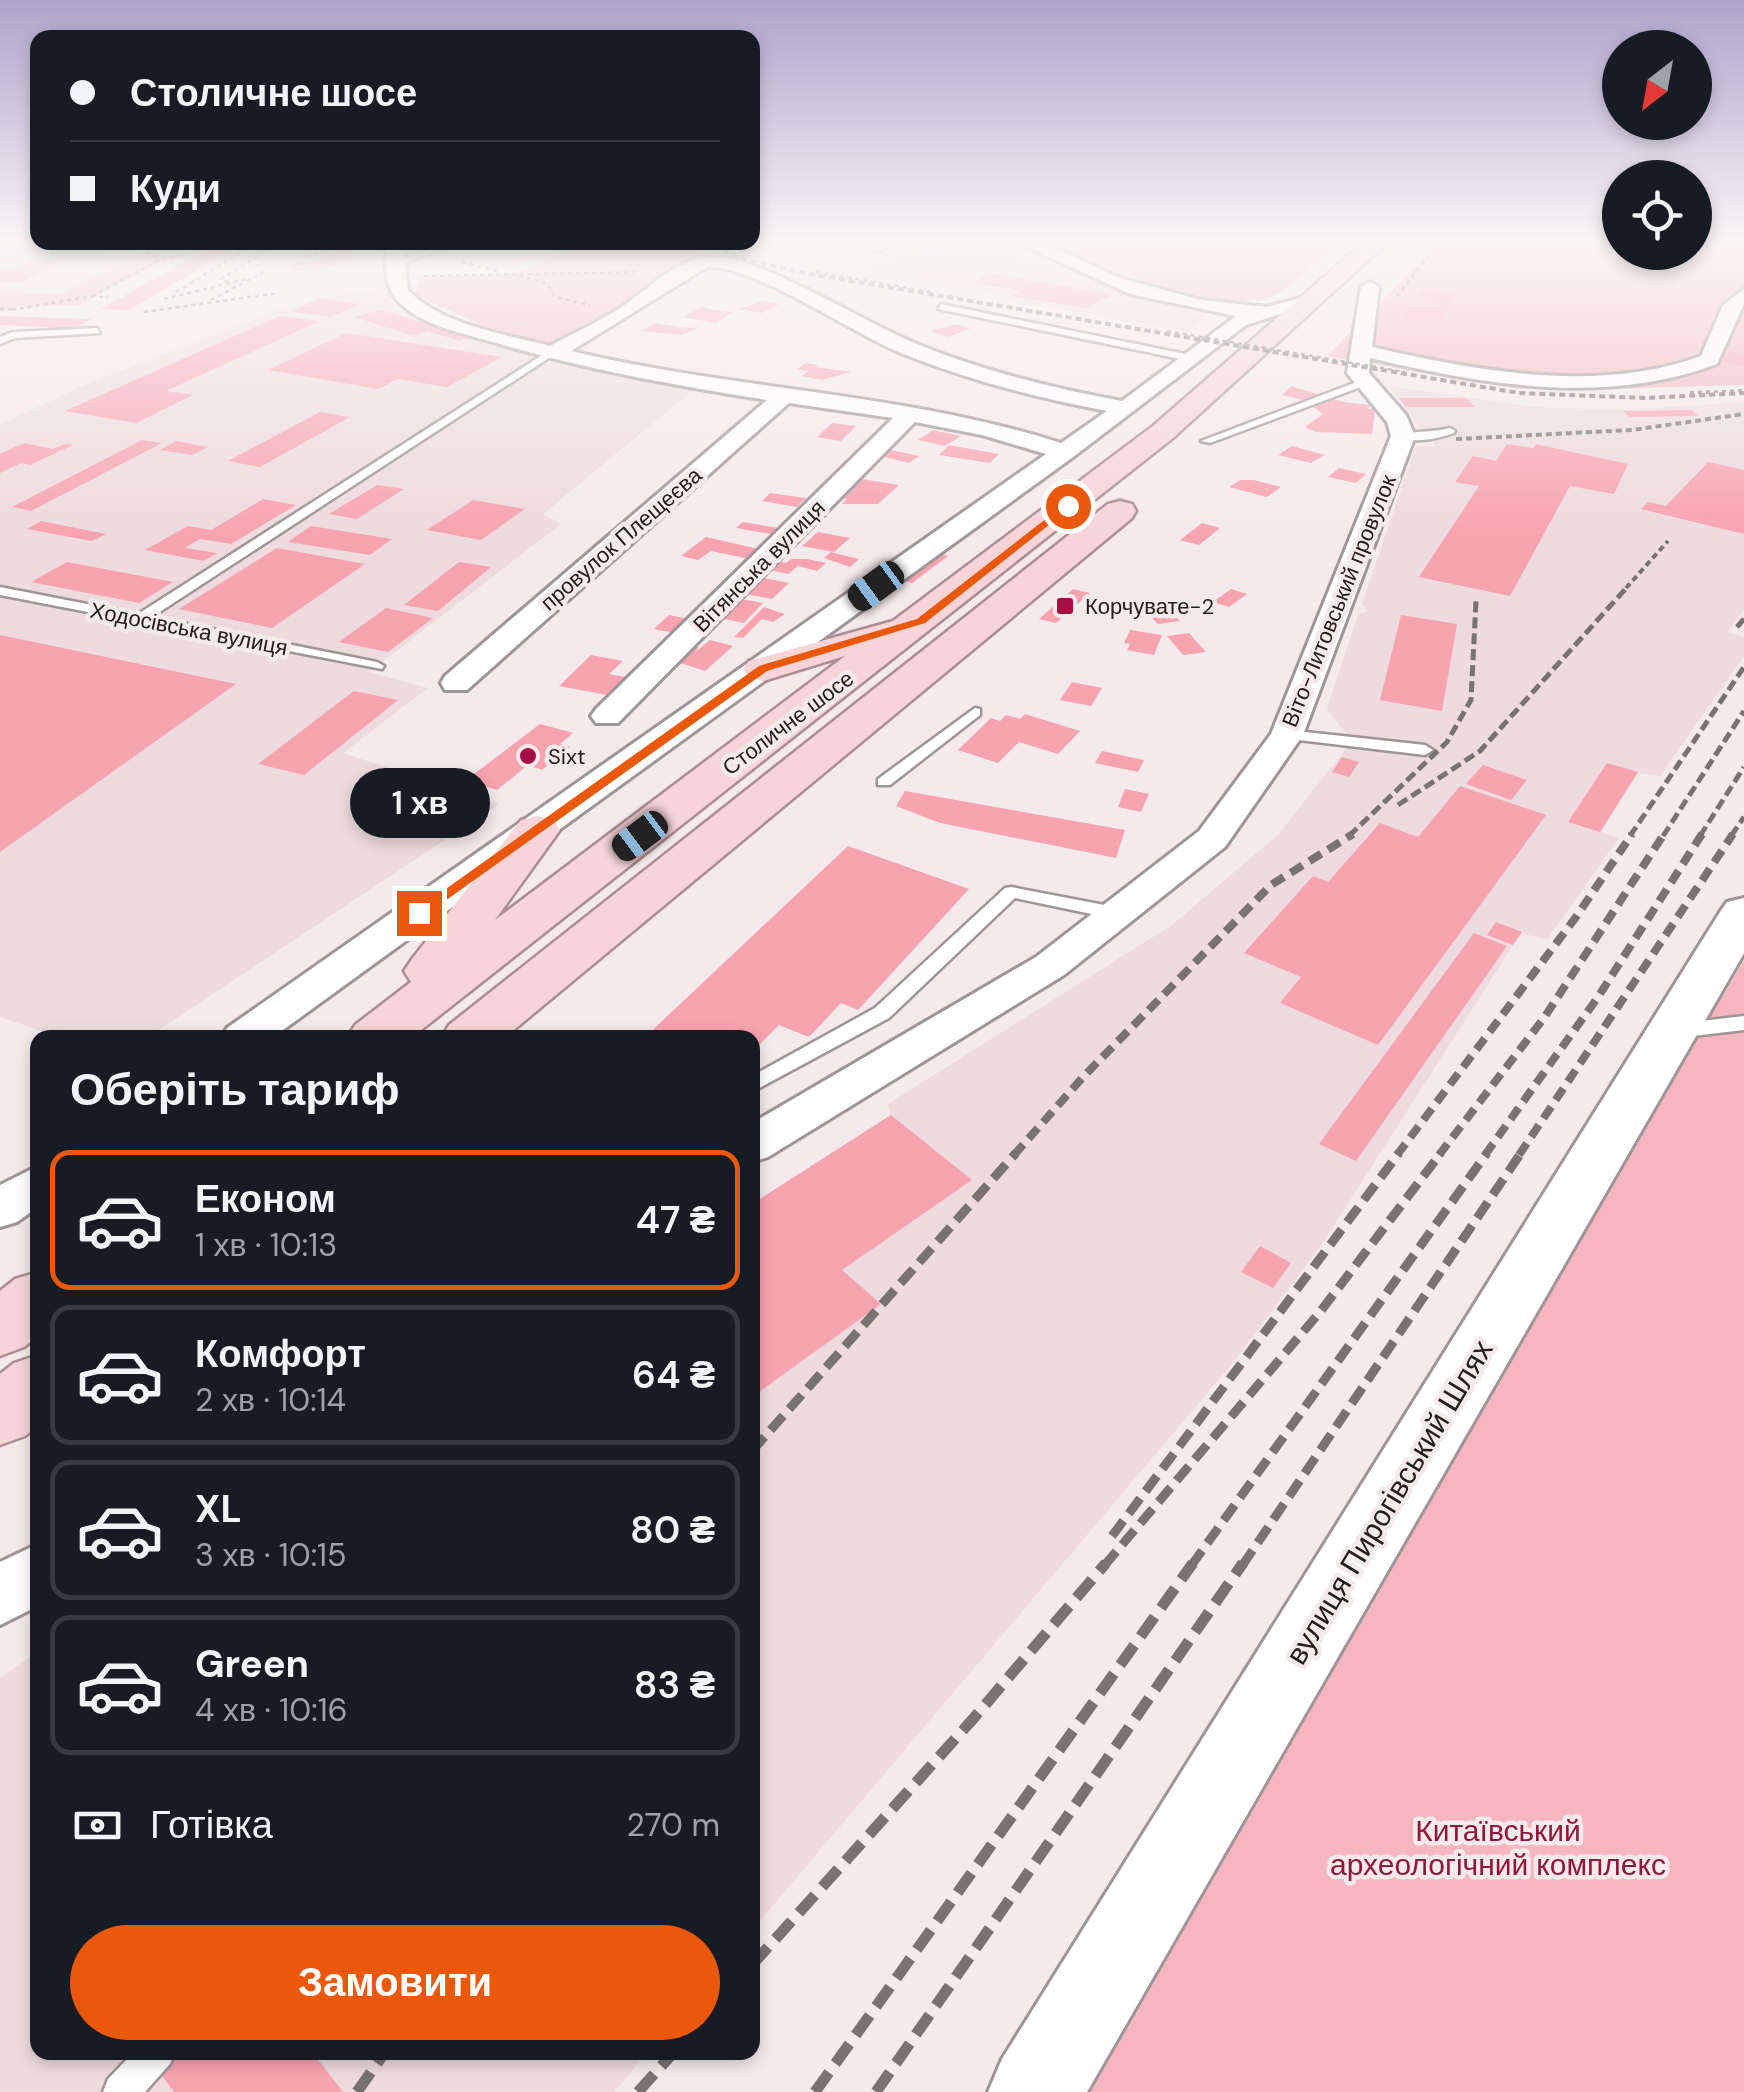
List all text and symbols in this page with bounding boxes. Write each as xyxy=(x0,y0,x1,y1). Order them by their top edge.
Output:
north arrow xyxy=(1602,30,1712,140)
map controls xyxy=(1602,30,1712,270)
text: Столичне шосе xyxy=(130,68,417,118)
button: locate xyxy=(1602,160,1712,270)
text: Куди xyxy=(130,164,221,214)
street label: провулок Плещеєва xyxy=(534,460,708,617)
street label: Віто-Литовський провулок xyxy=(1275,470,1403,731)
route start xyxy=(1046,484,1091,529)
street label: Вітянська вулиця xyxy=(687,494,831,638)
car xyxy=(843,556,909,616)
place label: Корчувате-2 xyxy=(1085,592,1214,621)
marker: Корчувате-2 xyxy=(1054,595,1076,617)
street label: Ходосівська вулиця xyxy=(88,596,290,662)
street label: Столичне шосе xyxy=(716,664,860,782)
place label: Sixt xyxy=(548,742,586,771)
marker: Sixt xyxy=(517,745,539,767)
callout: 1 хв xyxy=(349,768,489,838)
text: 1 хв xyxy=(392,782,448,824)
car xyxy=(607,806,673,866)
route end xyxy=(397,891,442,936)
text: Оберіть тариф xyxy=(70,1060,400,1119)
text: Економ xyxy=(195,1174,336,1224)
icon: car xyxy=(75,1175,165,1265)
text: 47 ₴ xyxy=(636,1195,715,1245)
text: 1 хв · 10:13 xyxy=(195,1224,337,1266)
text: Комфорт xyxy=(195,1329,366,1379)
icon: car xyxy=(75,1330,165,1420)
street label: вулиця Пирогівський Шлях xyxy=(1277,1333,1501,1671)
text: 64 ₴ xyxy=(632,1350,715,1400)
text: 2 хв · 10:14 xyxy=(195,1379,346,1421)
text: XL xyxy=(195,1484,242,1534)
icon: car xyxy=(75,1485,165,1575)
text: 80 ₴ xyxy=(630,1505,715,1555)
text: 3 хв · 10:15 xyxy=(195,1534,347,1576)
text: Green xyxy=(195,1639,309,1689)
icon: car xyxy=(75,1640,165,1730)
text: 83 ₴ xyxy=(634,1660,715,1710)
text: 4 хв · 10:16 xyxy=(195,1689,348,1731)
icon: cash xyxy=(70,1798,125,1853)
text: Готівка xyxy=(150,1800,273,1850)
text: 270 m xyxy=(627,1804,720,1846)
park label: Китаївський археологічний комплекс xyxy=(1330,1811,1666,1884)
button: Замовити xyxy=(70,1925,720,2040)

